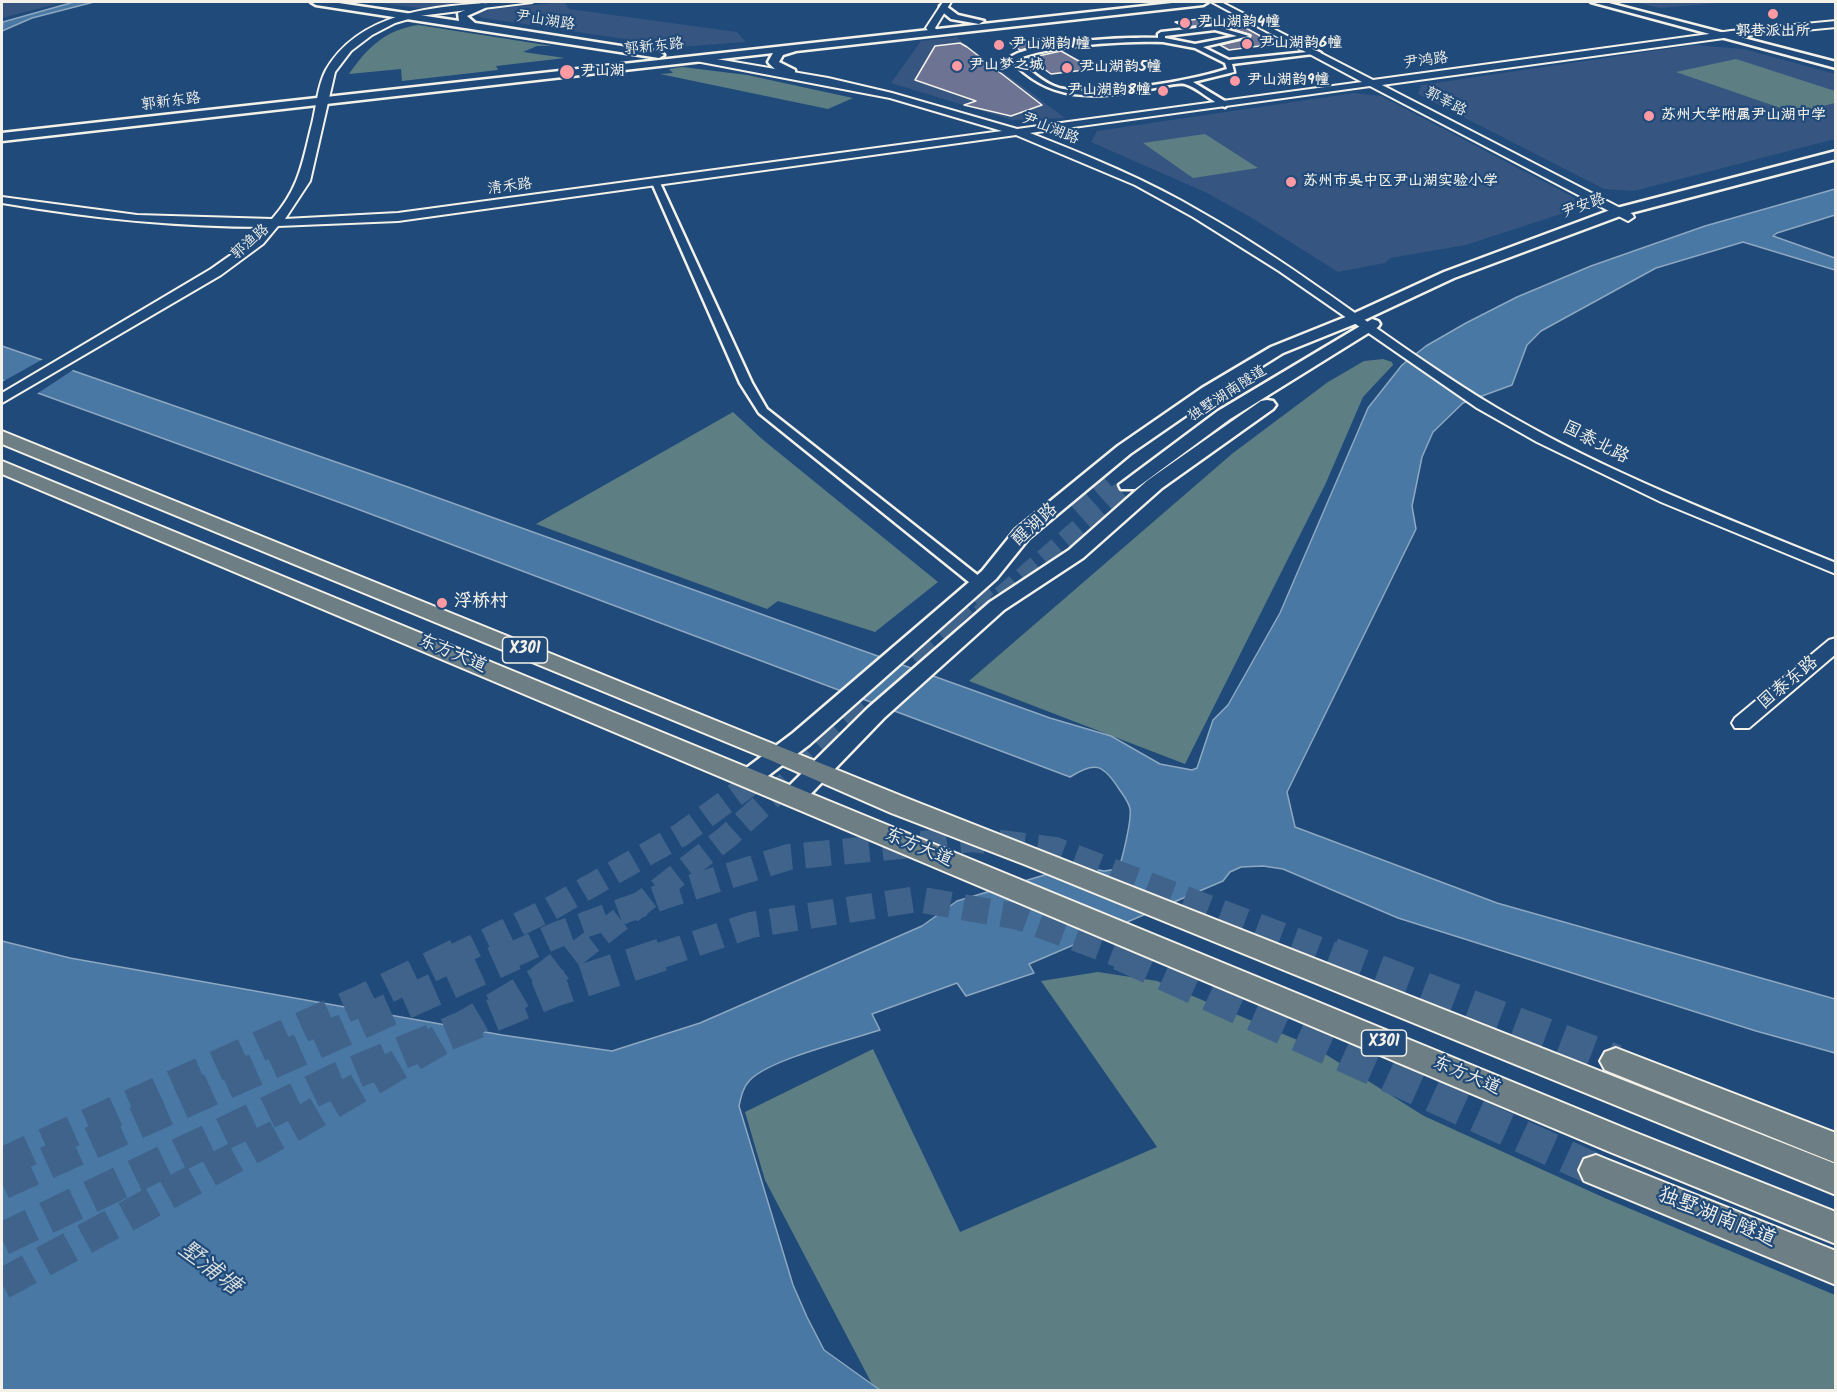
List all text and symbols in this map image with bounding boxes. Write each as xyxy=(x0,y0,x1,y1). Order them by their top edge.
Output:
marker: 郭巷派出所 xyxy=(1766,7,1780,21)
street label: 尹山湖路 xyxy=(514,8,576,36)
place label: 尹山湖韵4幢 xyxy=(1197,14,1280,32)
marker: 尹山湖韵4幢 xyxy=(1178,16,1192,30)
place label: 郭巷派出所 xyxy=(1736,23,1810,41)
place label: 尹山湖韵6幢 xyxy=(1259,35,1342,53)
street label: 郭新东路 xyxy=(623,36,685,60)
place label: 尹山湖韵1幢 xyxy=(1011,36,1091,54)
marker: 尹山湖韵6幢 xyxy=(1240,37,1254,51)
marker: 尹山湖韵1幢 xyxy=(992,38,1006,52)
street label: 尹鸿路 xyxy=(1402,50,1450,74)
place label: 尹山梦之城 xyxy=(969,57,1044,75)
marker: 尹山梦之城 xyxy=(950,59,964,73)
place label: 尹山湖韵5幢 xyxy=(1079,59,1162,77)
marker: 尹山湖韵5幢 xyxy=(1060,61,1074,75)
marker: 尹山湖 xyxy=(558,63,576,81)
place label: 尹山湖 xyxy=(580,63,625,81)
place label: 尹山湖韵9幢 xyxy=(1247,72,1330,90)
marker: 尹山湖韵9幢 xyxy=(1228,74,1242,88)
place label: 尹山湖韵8幢 xyxy=(1067,82,1151,100)
marker: 尹山湖韵8幢 xyxy=(1156,84,1170,98)
street label: 郭莘路 xyxy=(1421,84,1469,122)
street label: 郭新东路 xyxy=(140,90,202,116)
place label: 苏州大学附属尹山湖中学 xyxy=(1661,107,1826,125)
marker: 苏州大学附属尹山湖中学 xyxy=(1642,109,1656,123)
street label: 尹山湖路 xyxy=(1019,110,1081,150)
place label: 苏州市吴中区尹山湖实验小学 xyxy=(1303,173,1498,191)
marker: 苏州市吴中区尹山湖实验小学 xyxy=(1284,175,1298,189)
street label: 清禾路 xyxy=(486,176,534,200)
street label: 尹安路 xyxy=(1560,191,1608,223)
street label: 郭渔路 xyxy=(228,221,274,265)
street label: 独墅湖南隧道 xyxy=(1185,363,1271,427)
street label: 国泰北路 xyxy=(1558,418,1632,470)
street label: 醒湖路 xyxy=(1009,500,1063,552)
place label: 浮桥村 xyxy=(454,592,508,614)
marker: 浮桥村 xyxy=(435,596,449,610)
street label: 东方大道 xyxy=(415,631,489,679)
road number: X301 xyxy=(502,637,548,663)
street label: 国泰东路 xyxy=(1754,653,1824,715)
street label: 东方大道 xyxy=(881,825,955,873)
road number: X301 xyxy=(1362,1030,1406,1056)
street label: 东方大道 xyxy=(1429,1053,1503,1101)
street label: 独墅湖南隧道 xyxy=(1653,1184,1779,1254)
water label: 墅浦塘 xyxy=(171,1236,245,1304)

